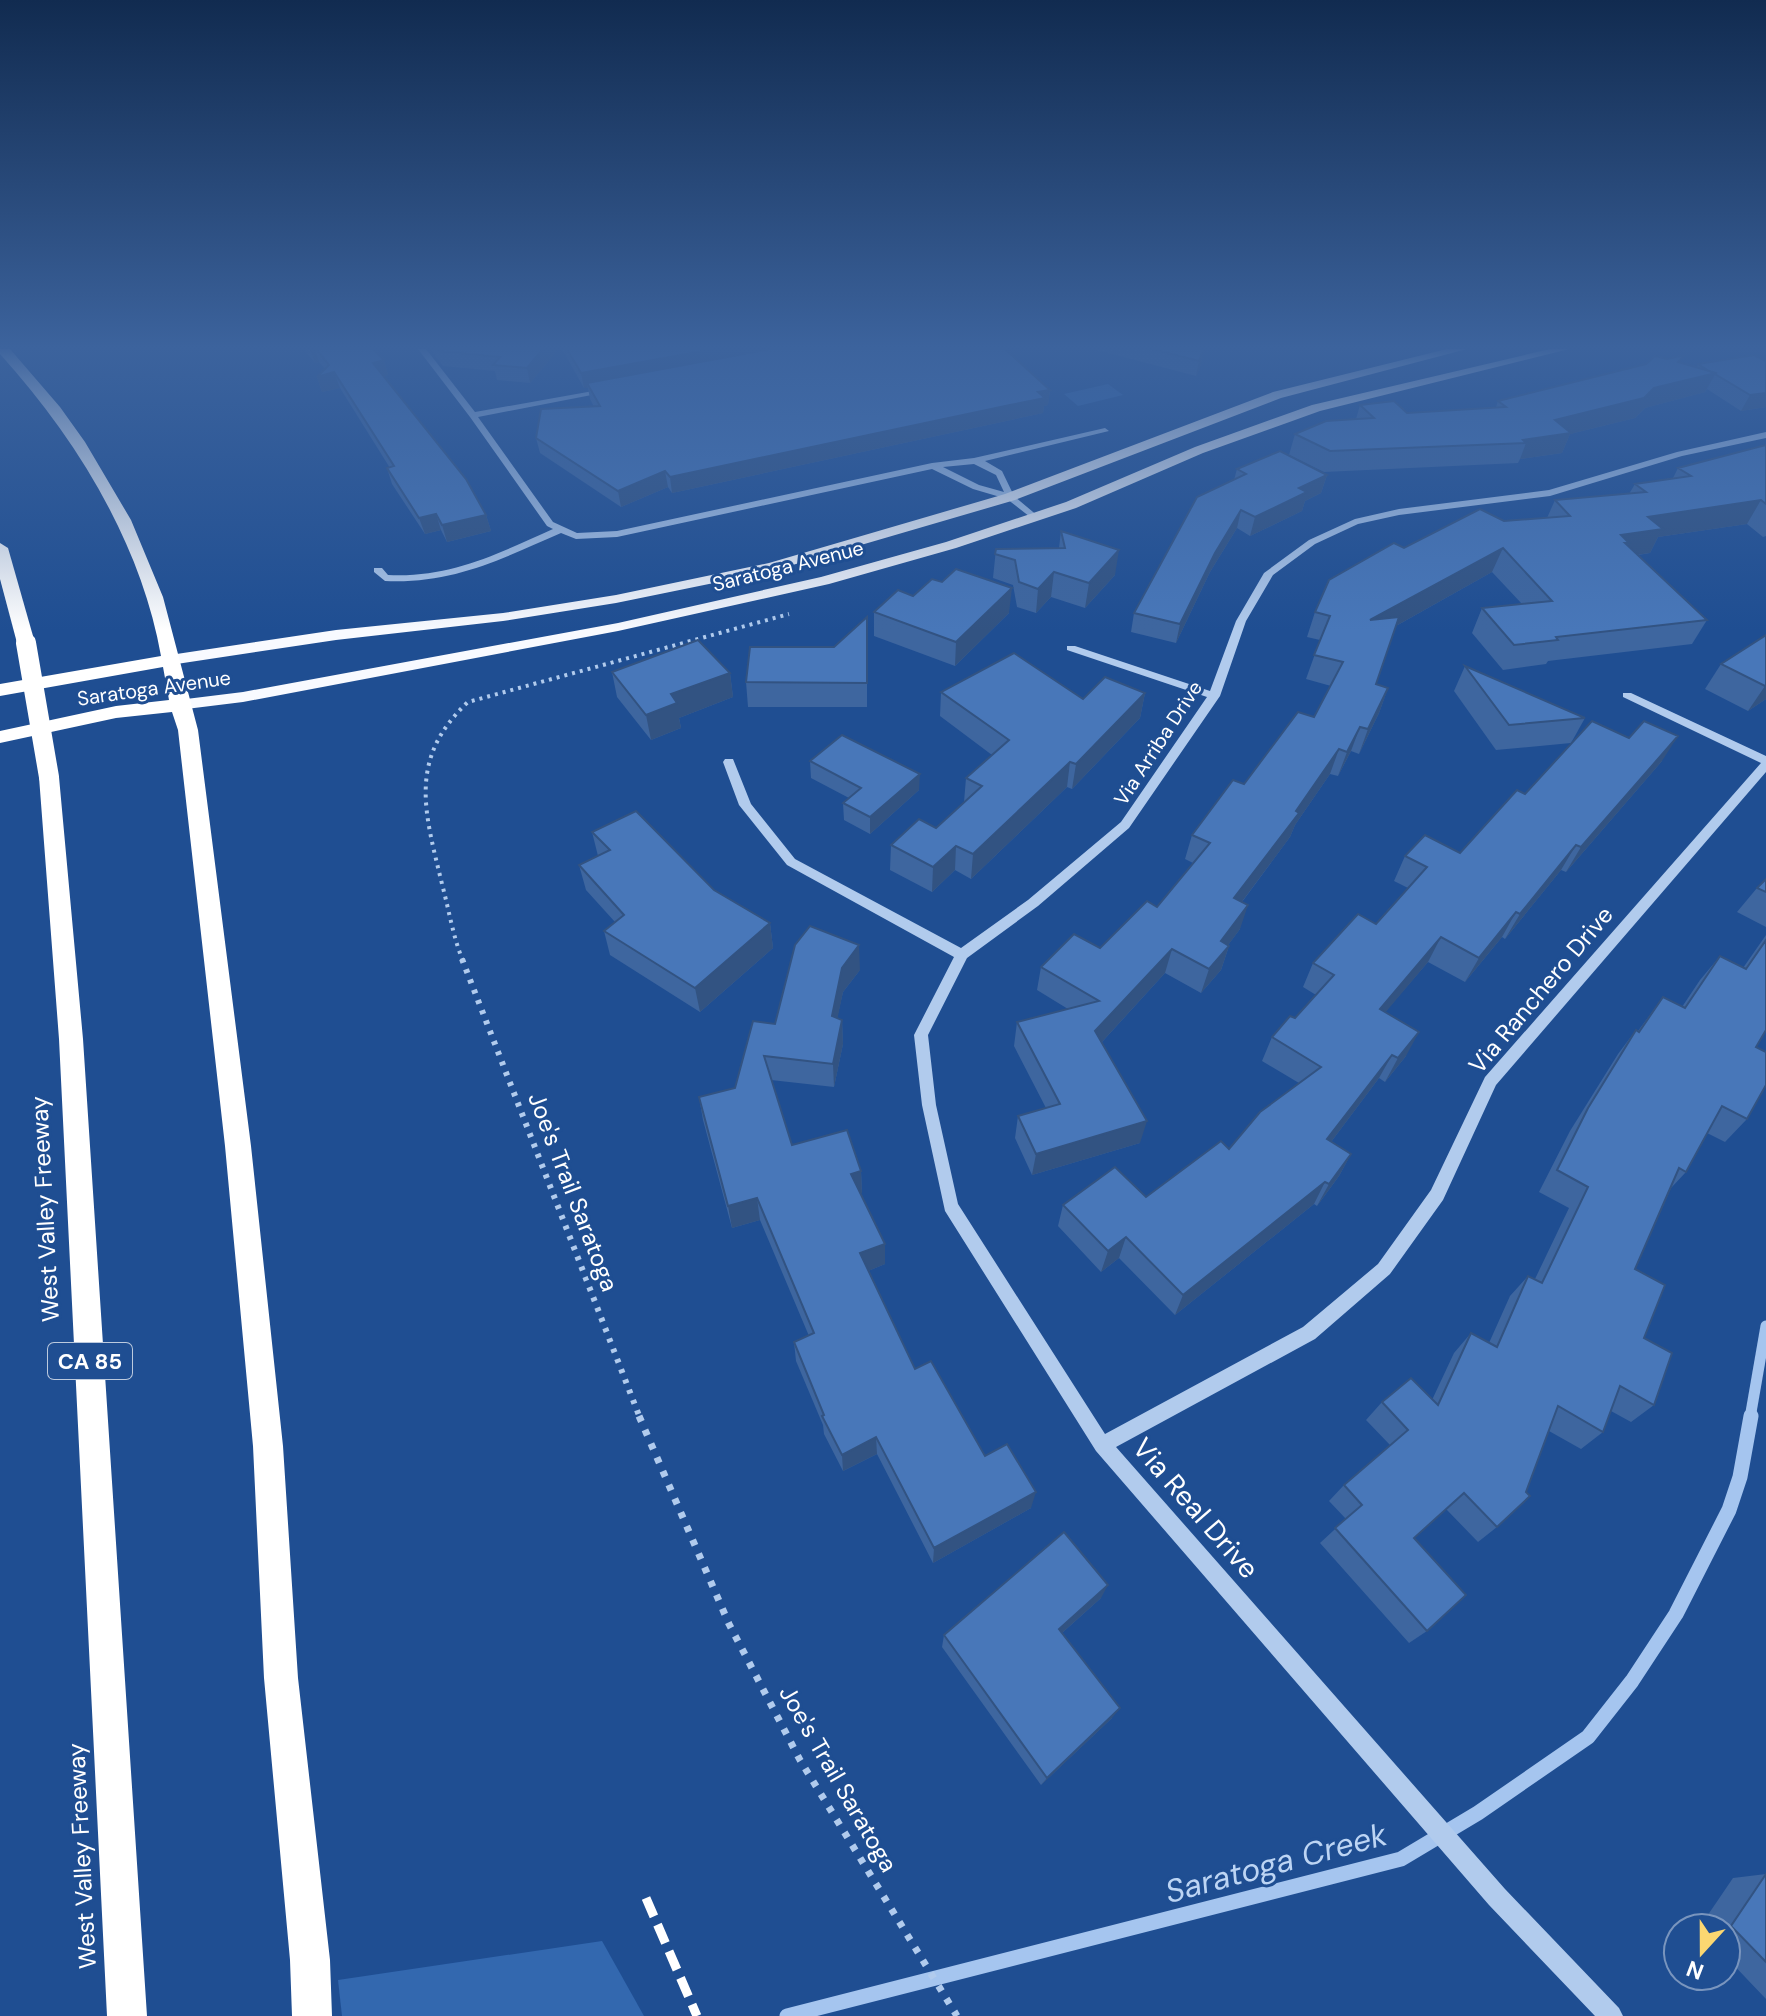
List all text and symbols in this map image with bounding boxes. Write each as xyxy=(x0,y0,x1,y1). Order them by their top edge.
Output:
street label: Saratoga Avenue xyxy=(710,535,866,597)
street label: Saratoga Avenue xyxy=(76,664,232,712)
street label: Via Arriba Drive xyxy=(1108,676,1208,810)
street label: Via Ranchero Drive xyxy=(1462,900,1620,1080)
street label: Joe's Trail Saratoga xyxy=(521,1088,626,1296)
street label: West Valley Freeway xyxy=(23,1095,66,1323)
road number: CA 85 xyxy=(48,1343,132,1379)
street label: Via Real Drive xyxy=(1124,1430,1267,1587)
street label: Joe's Trail Saratoga xyxy=(772,1680,904,1878)
street label: West Valley Freeway xyxy=(60,1742,103,1970)
water label: Saratoga Creek xyxy=(1160,1813,1392,1913)
north arrow xyxy=(1662,1912,1742,1992)
text: N xyxy=(1682,1954,1708,1987)

